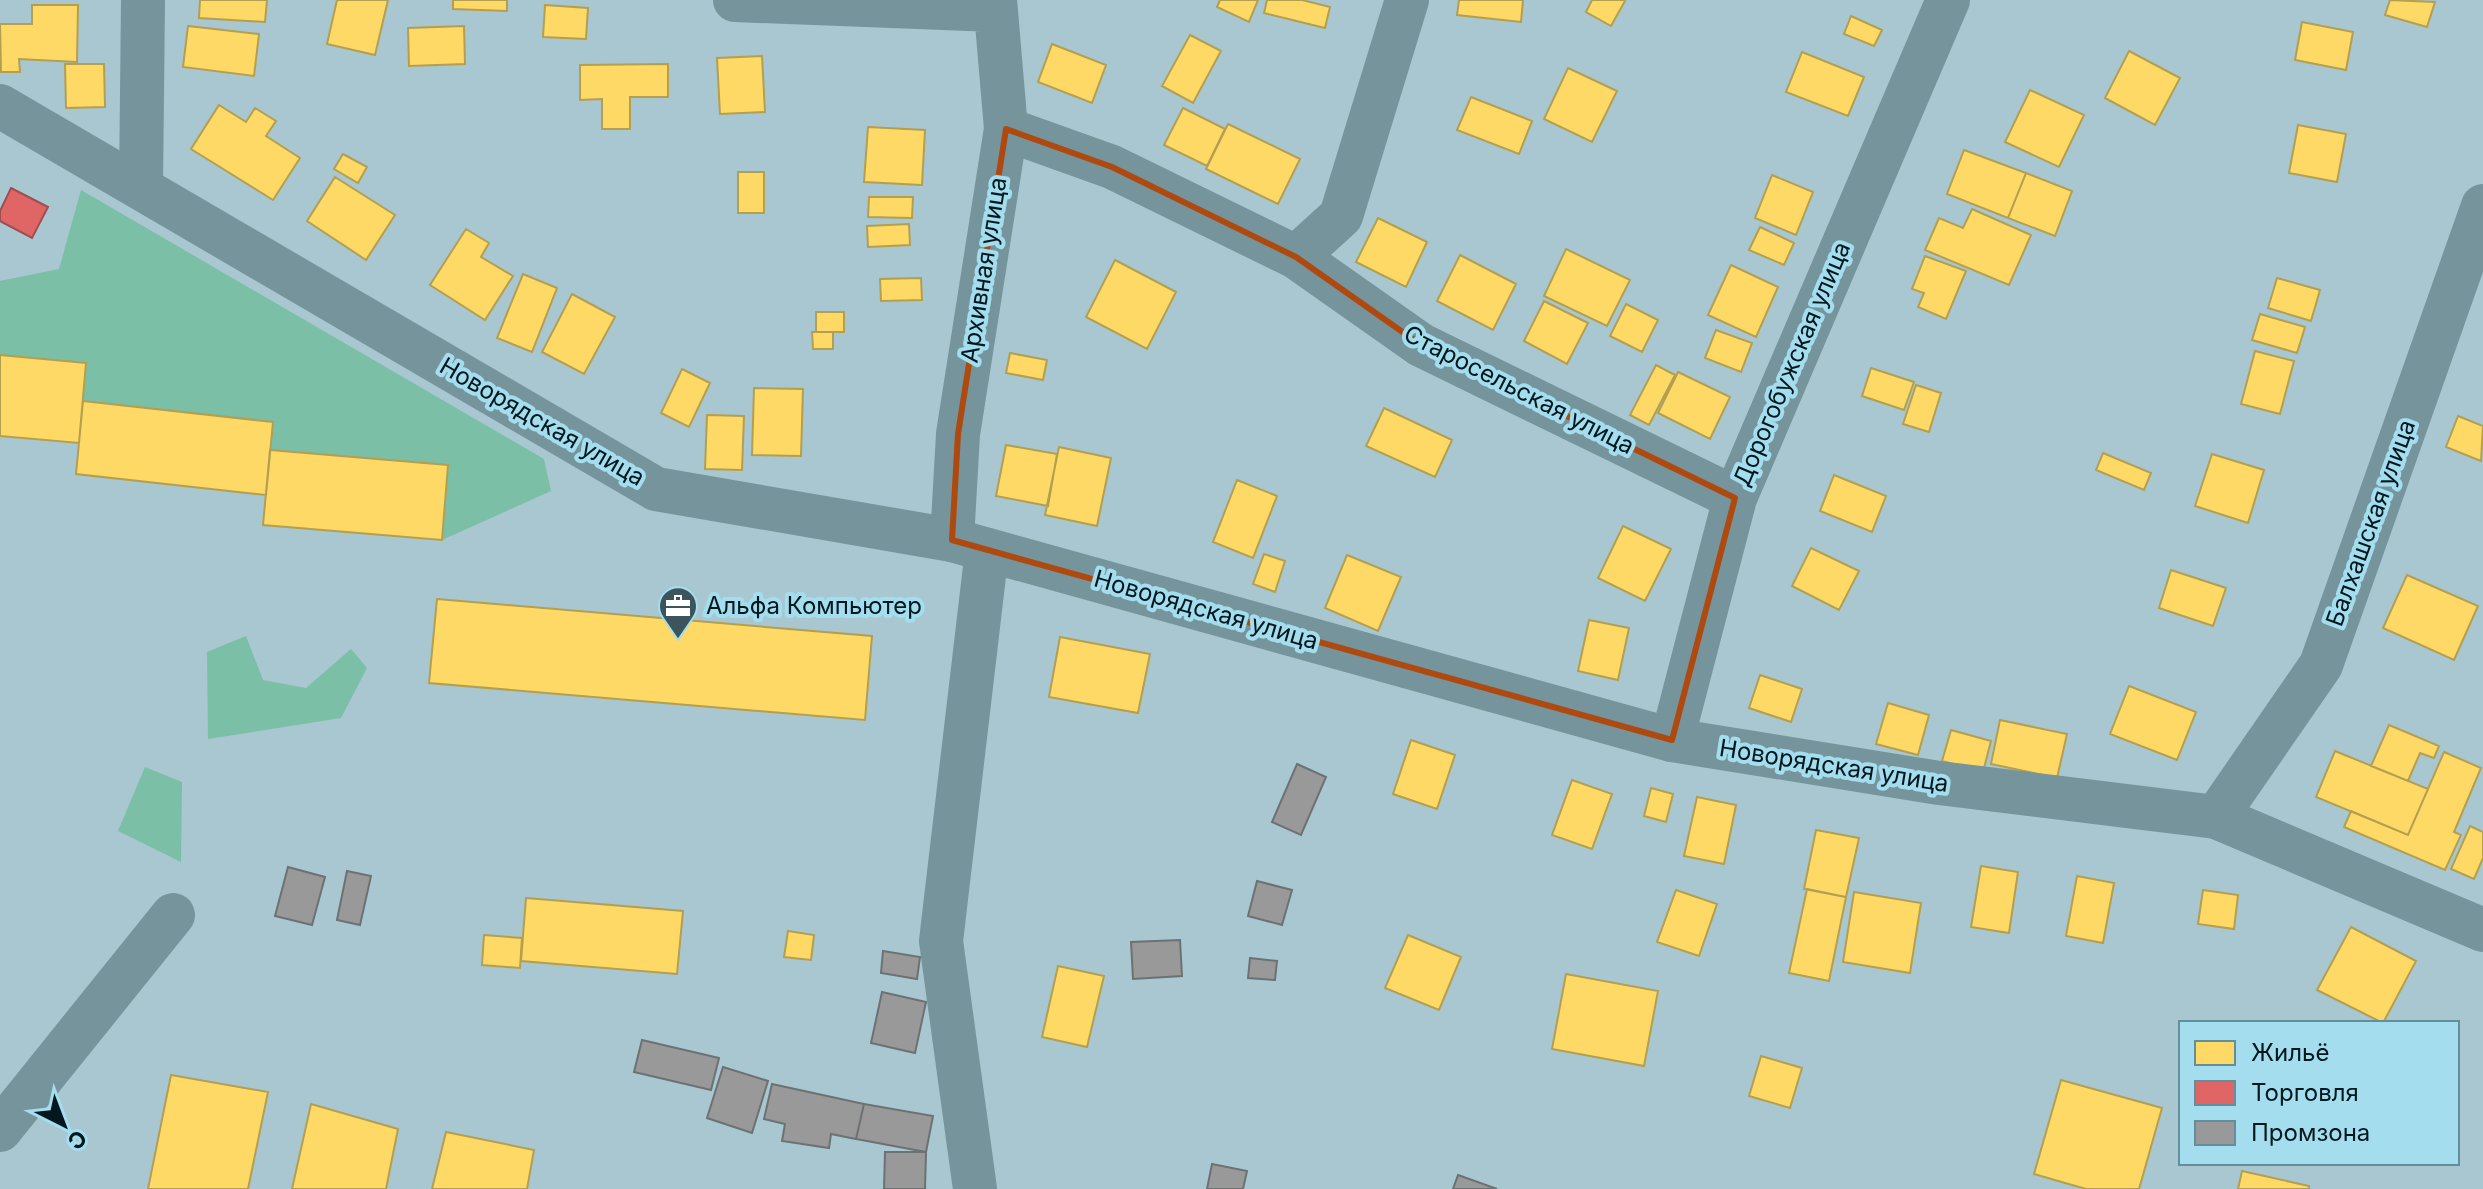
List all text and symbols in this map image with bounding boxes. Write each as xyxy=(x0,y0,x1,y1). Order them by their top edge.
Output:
street label: Архивная улица xyxy=(955,175,1012,365)
street label: Дорогобужская улица xyxy=(1727,237,1856,490)
street label: Старосельская улица xyxy=(1399,319,1639,460)
street label: Новорядская улица xyxy=(435,351,650,492)
street label: Балхашская улица xyxy=(2320,416,2421,630)
street label: Новорядская улица xyxy=(1091,564,1321,655)
office icon: Альфа Компьютер xyxy=(657,585,699,640)
place label: Альфа Компьютер xyxy=(706,591,922,620)
street label: Новорядская улица xyxy=(1717,733,1951,798)
legend xyxy=(2179,1021,2459,1165)
text: Жильё xyxy=(2251,1038,2329,1067)
text: Торговля xyxy=(2251,1078,2359,1107)
north arrow xyxy=(24,1085,104,1165)
text: Промзона xyxy=(2251,1118,2370,1147)
text: С xyxy=(63,1125,92,1155)

